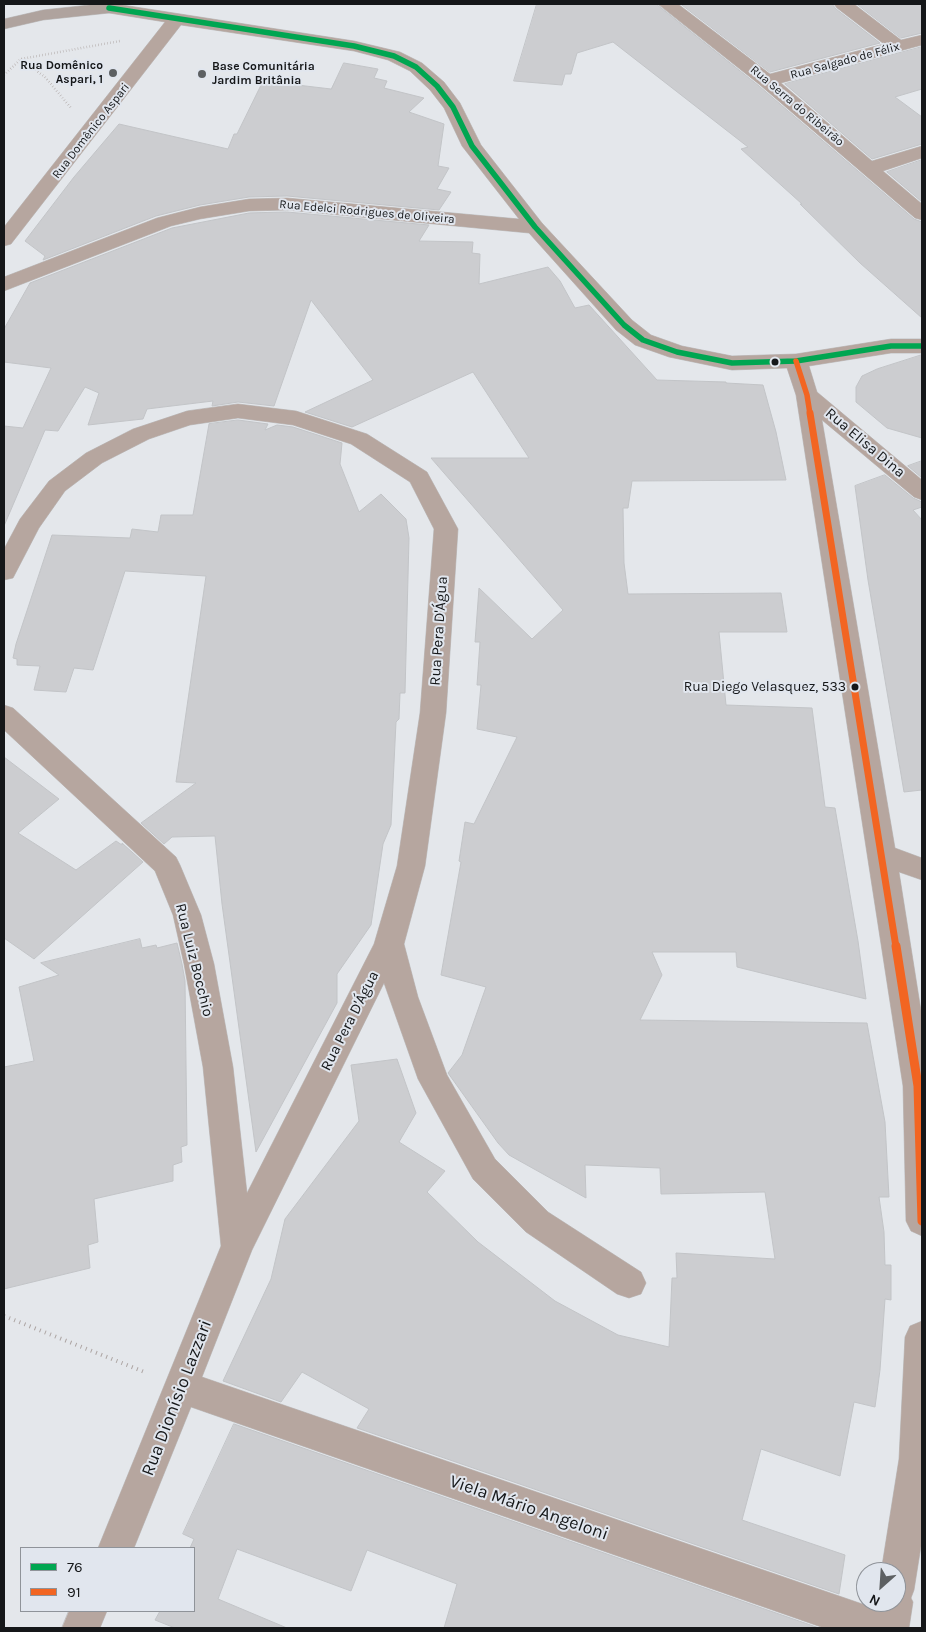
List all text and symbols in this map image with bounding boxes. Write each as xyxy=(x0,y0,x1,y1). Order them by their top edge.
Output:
street label: Rua Salgado de Félix xyxy=(789,39,901,83)
place label: Rua Domênico Aspari, 1 xyxy=(20,59,103,87)
place label: Base Comunitária Jardim Britânia xyxy=(212,60,315,88)
street label: Rua Serra do Ribeirão xyxy=(747,63,847,149)
marker: Rua Domênico Aspari, 1 xyxy=(107,67,119,79)
marker: Base Comunitária Jardim Britânia xyxy=(196,68,208,80)
street label: Rua Domênico Aspari xyxy=(49,80,133,182)
street label: Rua Edelci Rodrigues de Oliveira xyxy=(279,197,455,227)
unlabelled marker xyxy=(770,357,780,367)
street label: Rua Elisa Dina xyxy=(821,404,909,482)
street label: Rua Pera D'Água xyxy=(426,576,452,686)
place label: Rua Diego Velasquez, 533 xyxy=(684,679,846,695)
marker: Rua Diego Velasquez, 533 xyxy=(850,682,860,692)
street label: Rua Luiz Bocchio xyxy=(171,902,217,1018)
street label: Rua Pera D'Água xyxy=(317,968,383,1074)
street label: Rua Dionísio Lazzari xyxy=(137,1317,217,1479)
street label: Viela Mário Angeloni xyxy=(447,1471,611,1545)
legend xyxy=(20,1547,195,1612)
text: 76 xyxy=(67,1558,83,1576)
north arrow xyxy=(856,1562,906,1612)
text: 91 xyxy=(67,1583,81,1601)
text: N xyxy=(866,1590,883,1610)

